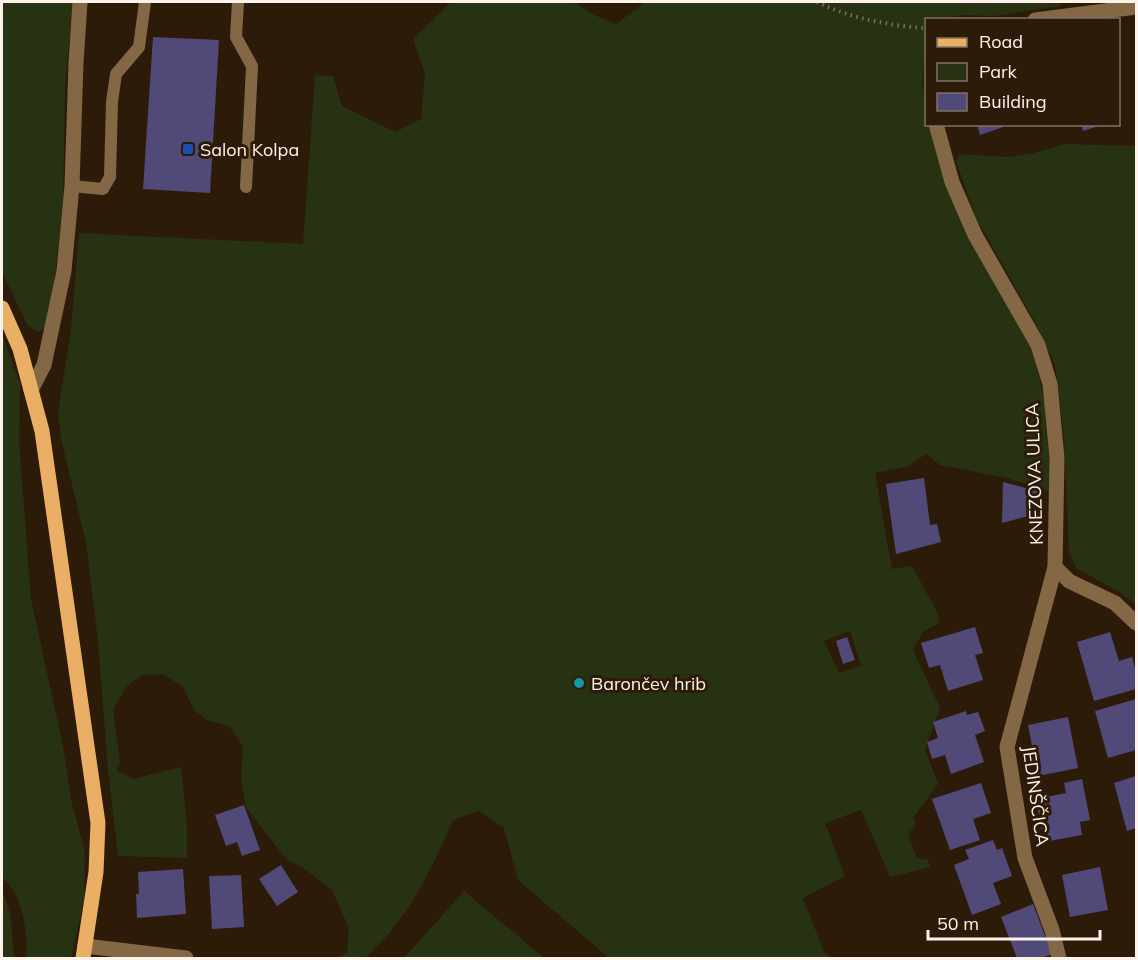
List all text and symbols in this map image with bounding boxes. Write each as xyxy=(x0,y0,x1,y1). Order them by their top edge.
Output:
legend xyxy=(925,18,1120,126)
text: Road xyxy=(979,30,1023,53)
text: Park xyxy=(979,60,1018,83)
text: Building xyxy=(979,90,1047,113)
place label: Salon Kolpa xyxy=(200,138,299,161)
marker: Salon Kolpa xyxy=(181,142,195,156)
street label: KNEZOVA ULICA xyxy=(1020,403,1048,545)
place label: Barončev hrib xyxy=(591,672,706,695)
marker: Barončev hrib xyxy=(572,676,586,690)
street label: JEDINŠČICA xyxy=(1018,744,1054,848)
scale bar xyxy=(928,903,1100,941)
text: 50 m xyxy=(937,912,979,935)

